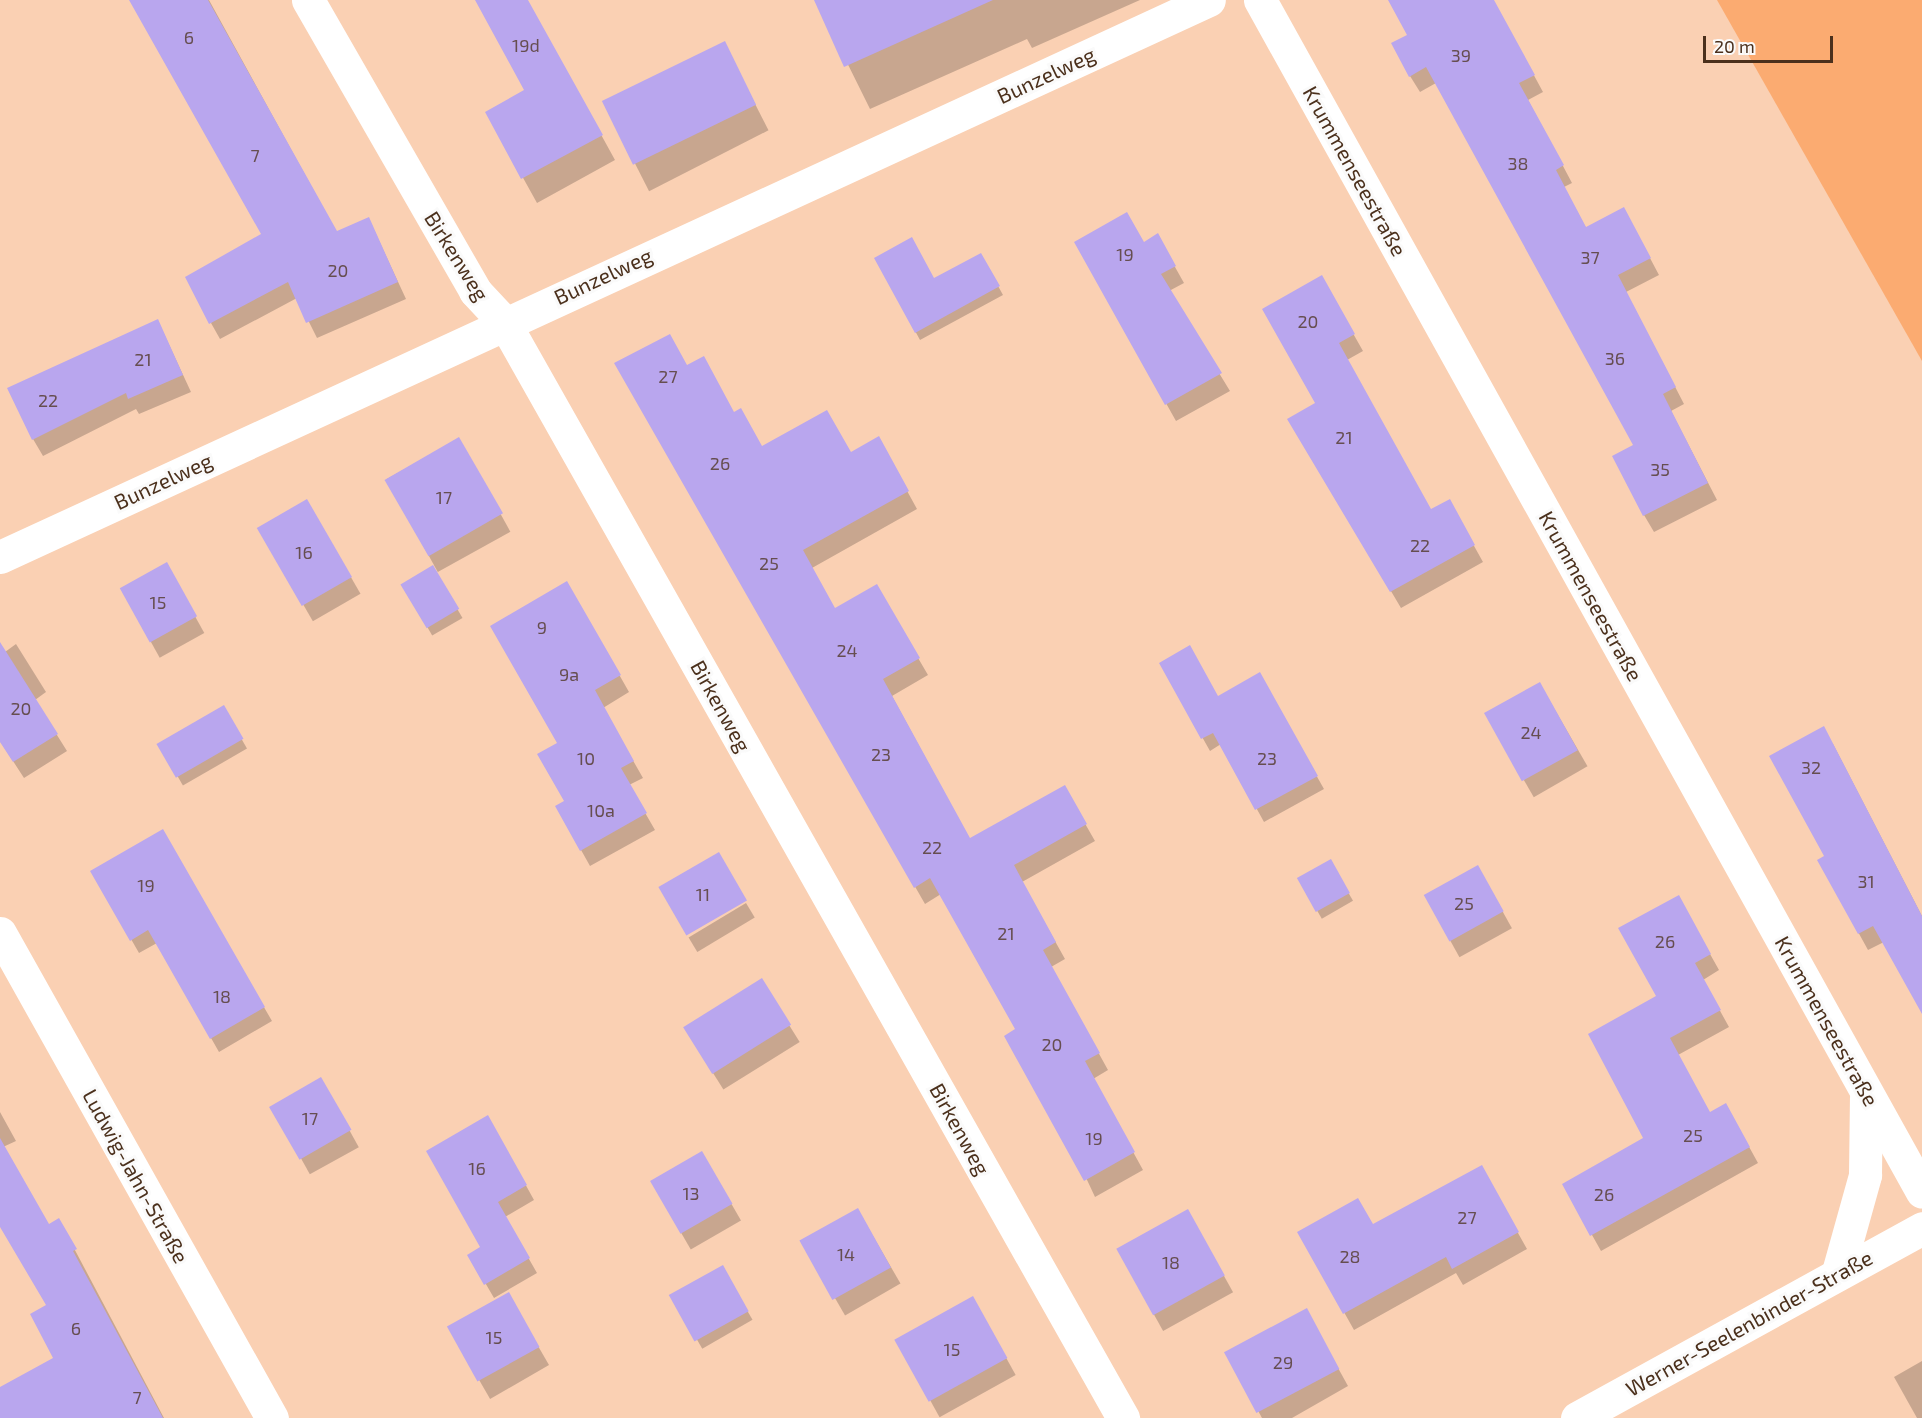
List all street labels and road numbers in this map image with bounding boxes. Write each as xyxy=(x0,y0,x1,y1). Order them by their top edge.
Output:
street label: Bunzelweg xyxy=(993,41,1099,109)
street label: Krummenseestraße xyxy=(1298,82,1412,260)
street label: Birkenweg xyxy=(420,207,494,305)
street label: Bunzelweg xyxy=(550,242,656,310)
street label: Bunzelweg xyxy=(110,447,216,515)
street label: Krummenseestraße xyxy=(1534,507,1648,685)
street label: Birkenweg xyxy=(686,656,756,756)
street label: Krummenseestraße xyxy=(1770,932,1884,1110)
street label: Birkenweg xyxy=(925,1079,995,1179)
street label: Ludwig-Jahn-Straße xyxy=(78,1085,194,1267)
street label: Werner-Seelenbinder-Straße xyxy=(1621,1245,1877,1401)

